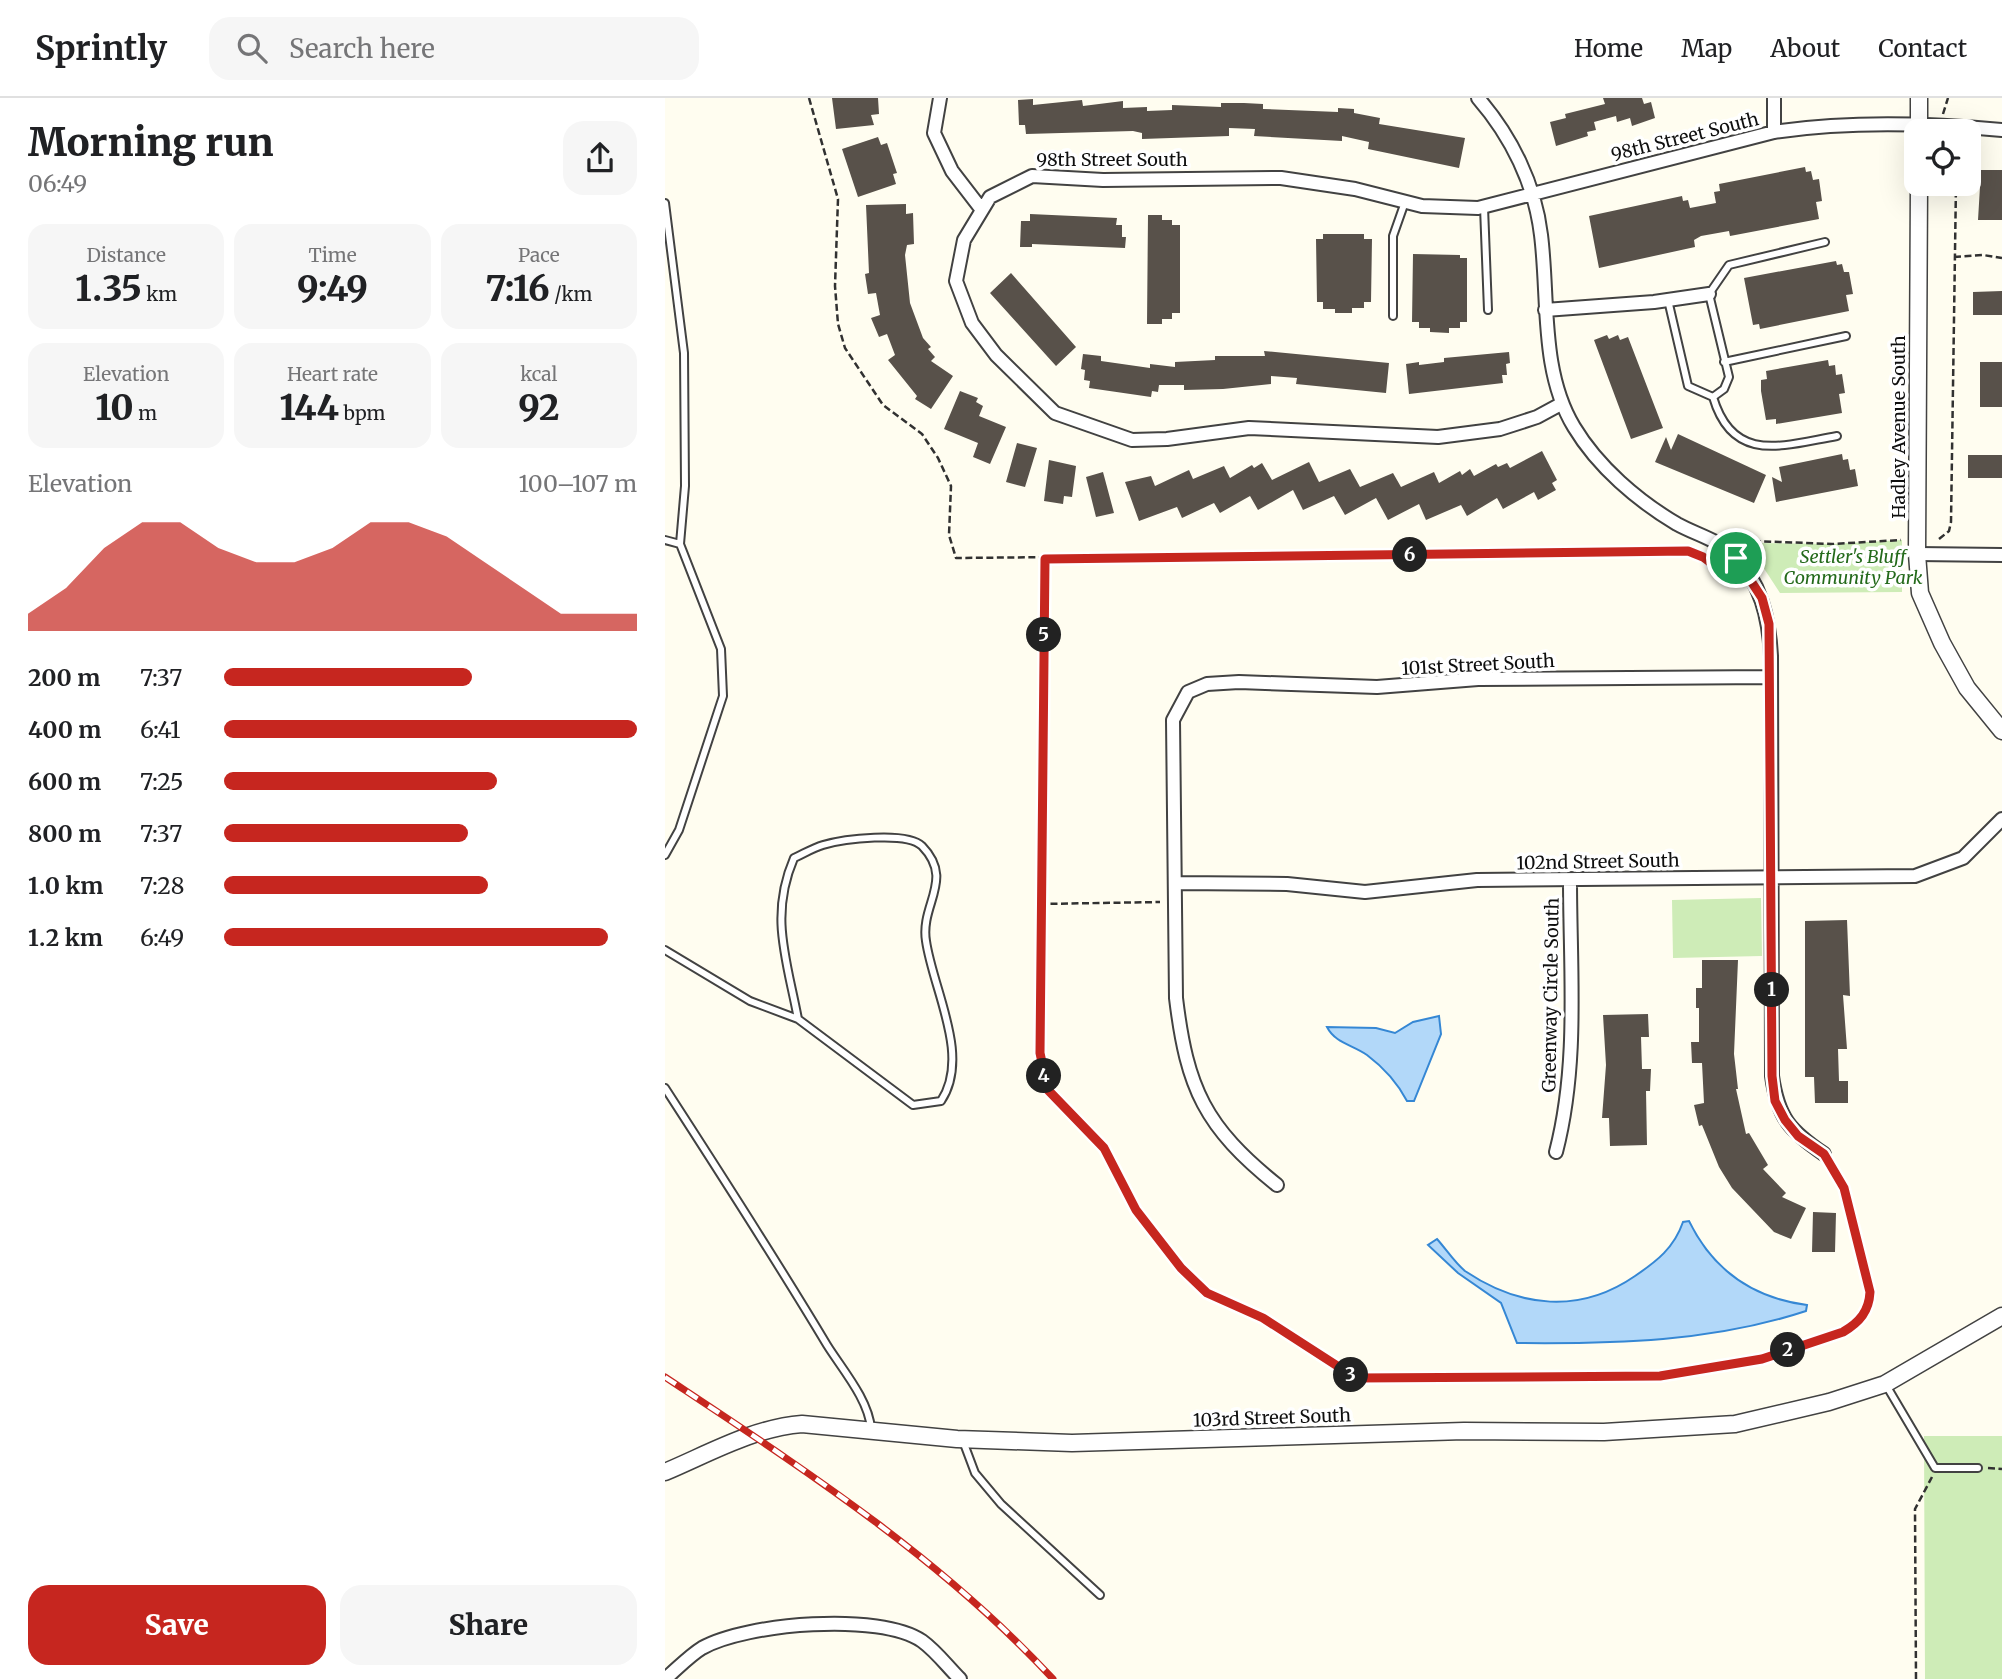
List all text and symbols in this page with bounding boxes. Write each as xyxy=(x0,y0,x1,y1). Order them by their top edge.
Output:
search box xyxy=(209,17,699,80)
text: Sprintly xyxy=(35,28,167,69)
icon: search xyxy=(233,29,271,67)
text: Search here xyxy=(289,32,435,65)
text: Home xyxy=(1574,33,1643,64)
text: Map xyxy=(1681,33,1732,64)
text: About xyxy=(1770,33,1840,64)
text: Contact xyxy=(1878,33,1967,64)
street label: 98th Street South xyxy=(1609,107,1761,166)
text: Morning run xyxy=(28,119,274,166)
map controls xyxy=(1904,119,1981,196)
button: locate xyxy=(1904,119,1981,196)
button: share xyxy=(563,121,637,195)
street label: 98th Street South xyxy=(1036,148,1188,171)
text: 06:49 xyxy=(28,169,87,198)
text: Distance xyxy=(86,243,166,267)
text: Time xyxy=(308,243,357,267)
text: Pace xyxy=(518,243,560,267)
text: 1.35 xyxy=(75,267,142,311)
text: 9:49 xyxy=(297,267,368,311)
text: 7:16 xyxy=(485,267,550,311)
text: km xyxy=(142,282,177,306)
text: /km xyxy=(550,282,592,306)
street label: Hadley Avenue South xyxy=(1887,335,1910,519)
text: Elevation xyxy=(83,362,169,386)
text: Heart rate xyxy=(287,362,378,386)
text: kcal xyxy=(520,362,558,386)
text: 10 xyxy=(95,386,134,430)
text: 144 xyxy=(280,386,339,430)
text: 92 xyxy=(518,386,559,430)
text: m xyxy=(134,401,157,425)
text: bpm xyxy=(339,401,385,425)
text: Elevation xyxy=(28,469,132,498)
text: 100–107 m xyxy=(518,469,637,498)
pin xyxy=(1706,528,1766,588)
pin: 6 xyxy=(1393,538,1427,573)
icon: arrive xyxy=(1717,539,1755,577)
text: 6 xyxy=(1404,542,1415,566)
park label: Settler's Bluff Community Park xyxy=(1783,545,1923,589)
pin: 5 xyxy=(1027,618,1061,652)
text: 5 xyxy=(1038,622,1049,646)
street label: 101st Street South xyxy=(1401,649,1555,680)
text: 200 m xyxy=(28,663,100,692)
text: 7:37 xyxy=(140,663,182,692)
text: 400 m xyxy=(28,715,102,744)
text: 6:41 xyxy=(140,715,181,744)
text: 600 m xyxy=(28,767,101,796)
text: 7:25 xyxy=(140,767,184,796)
text: 800 m xyxy=(28,819,101,848)
text: 7:37 xyxy=(140,819,182,848)
street label: 102nd Street South xyxy=(1516,849,1680,874)
text: 1.0 km xyxy=(28,871,103,900)
text: 7:28 xyxy=(140,871,184,900)
street label: Greenway Circle South xyxy=(1537,897,1564,1093)
text: 1.2 km xyxy=(28,923,103,952)
text: 6:49 xyxy=(140,923,184,952)
pin: 1 xyxy=(1755,972,1789,1008)
text: 1 xyxy=(1767,977,1776,1001)
pin: 4 xyxy=(1027,1058,1061,1094)
text: 4 xyxy=(1037,1063,1050,1087)
pin: 2 xyxy=(1771,1332,1805,1368)
text: 2 xyxy=(1782,1337,1793,1361)
pin: 3 xyxy=(1333,1358,1369,1392)
text: 3 xyxy=(1345,1362,1356,1386)
street label: 103rd Street South xyxy=(1193,1403,1351,1432)
button: Save xyxy=(28,1585,326,1665)
button: Share xyxy=(340,1585,637,1665)

